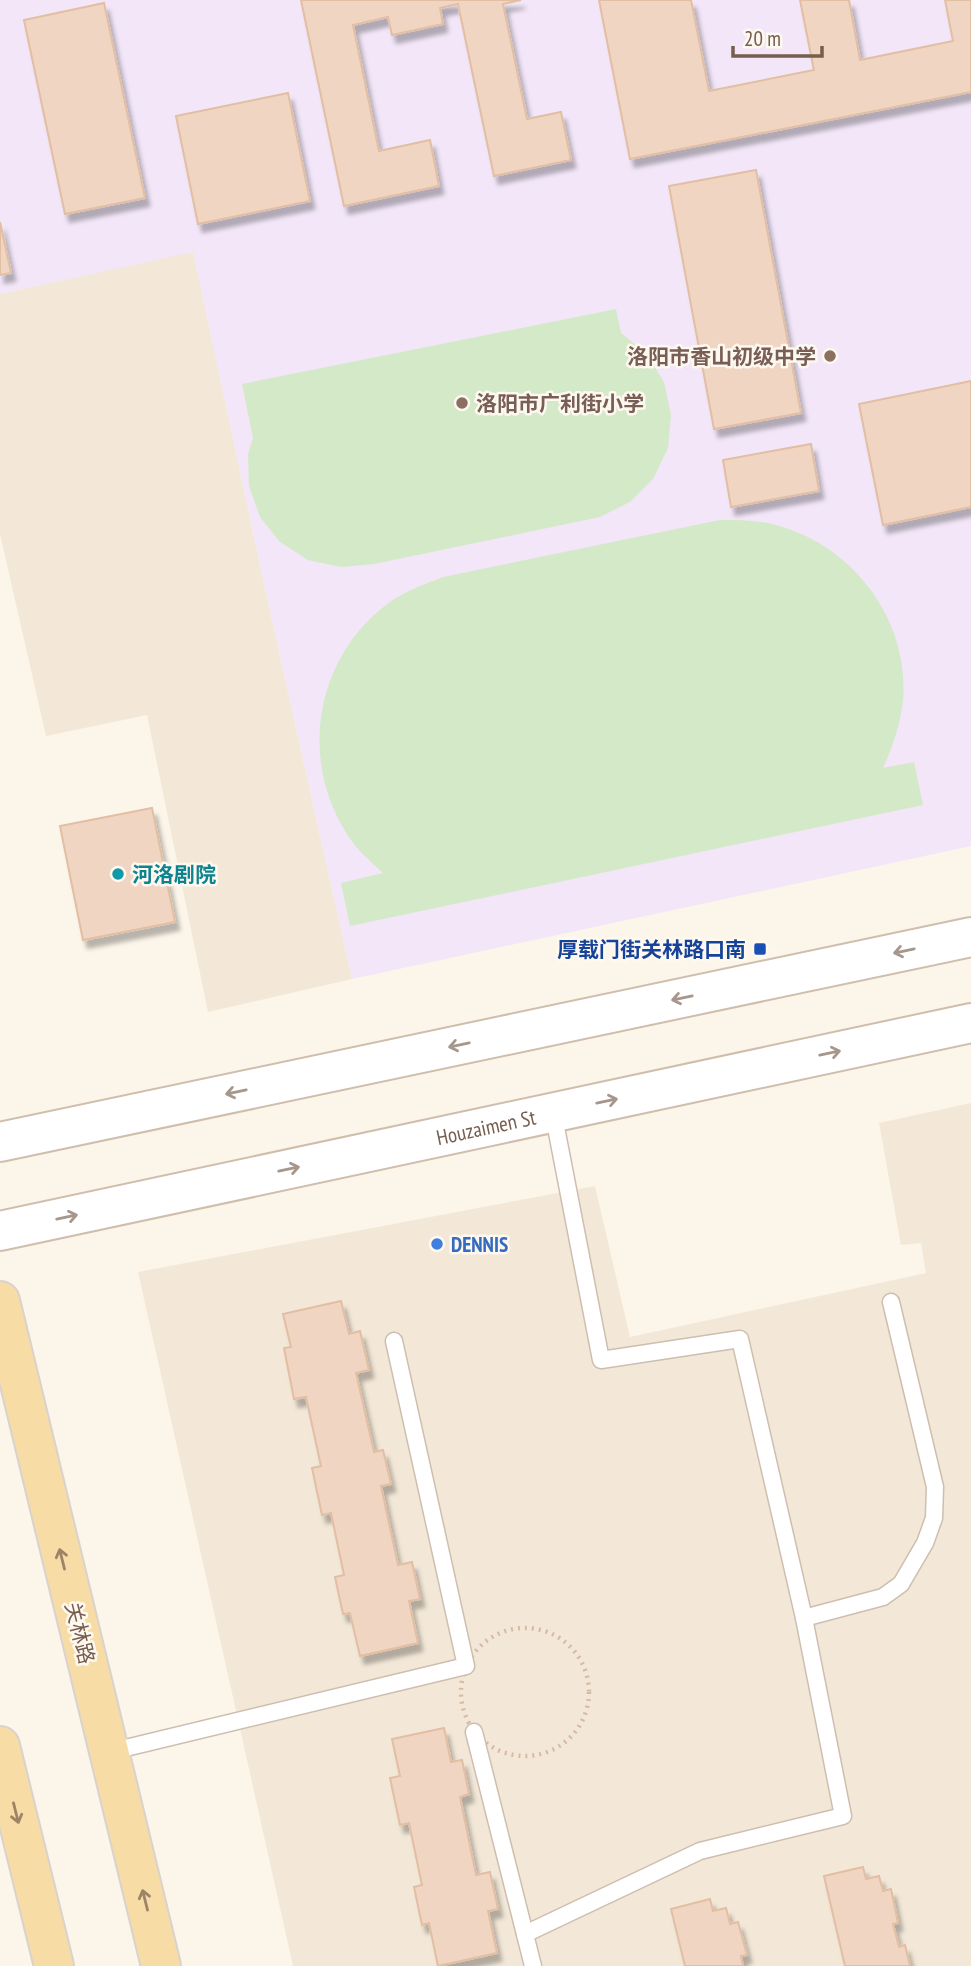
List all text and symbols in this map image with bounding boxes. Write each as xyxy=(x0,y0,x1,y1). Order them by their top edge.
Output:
scale bar xyxy=(733,14,822,58)
text: 20 m xyxy=(744,25,781,52)
place label: 洛阳市香山初级中学 xyxy=(627,343,816,370)
marker: 洛阳市香山初级中学 xyxy=(822,348,838,364)
place label: 洛阳市广利街小学 xyxy=(476,390,644,417)
marker: 洛阳市广利街小学 xyxy=(454,395,470,411)
place label: 河洛剧院 xyxy=(132,861,216,888)
marker: 河洛剧院 xyxy=(110,866,126,882)
place label: 厚载门街关林路口南 xyxy=(557,936,746,963)
marker: 厚载门街关林路口南 xyxy=(752,941,768,957)
one-way arrow xyxy=(893,945,916,959)
one-way arrow xyxy=(671,992,694,1006)
one-way arrow xyxy=(448,1039,471,1053)
one-way arrow xyxy=(818,1046,841,1060)
one-way arrow xyxy=(226,1087,248,1100)
one-way arrow xyxy=(595,1093,618,1107)
street label: Houzaimen St xyxy=(434,1103,538,1151)
one-way arrow xyxy=(277,1162,300,1176)
one-way arrow xyxy=(55,1209,78,1223)
place label: DENNIS xyxy=(451,1231,508,1258)
marker: DENNIS xyxy=(429,1236,445,1252)
one-way arrow xyxy=(55,1549,68,1571)
street label: 关林路 xyxy=(59,1599,101,1667)
one-way arrow xyxy=(10,1801,23,1823)
one-way arrow xyxy=(137,1889,151,1912)

